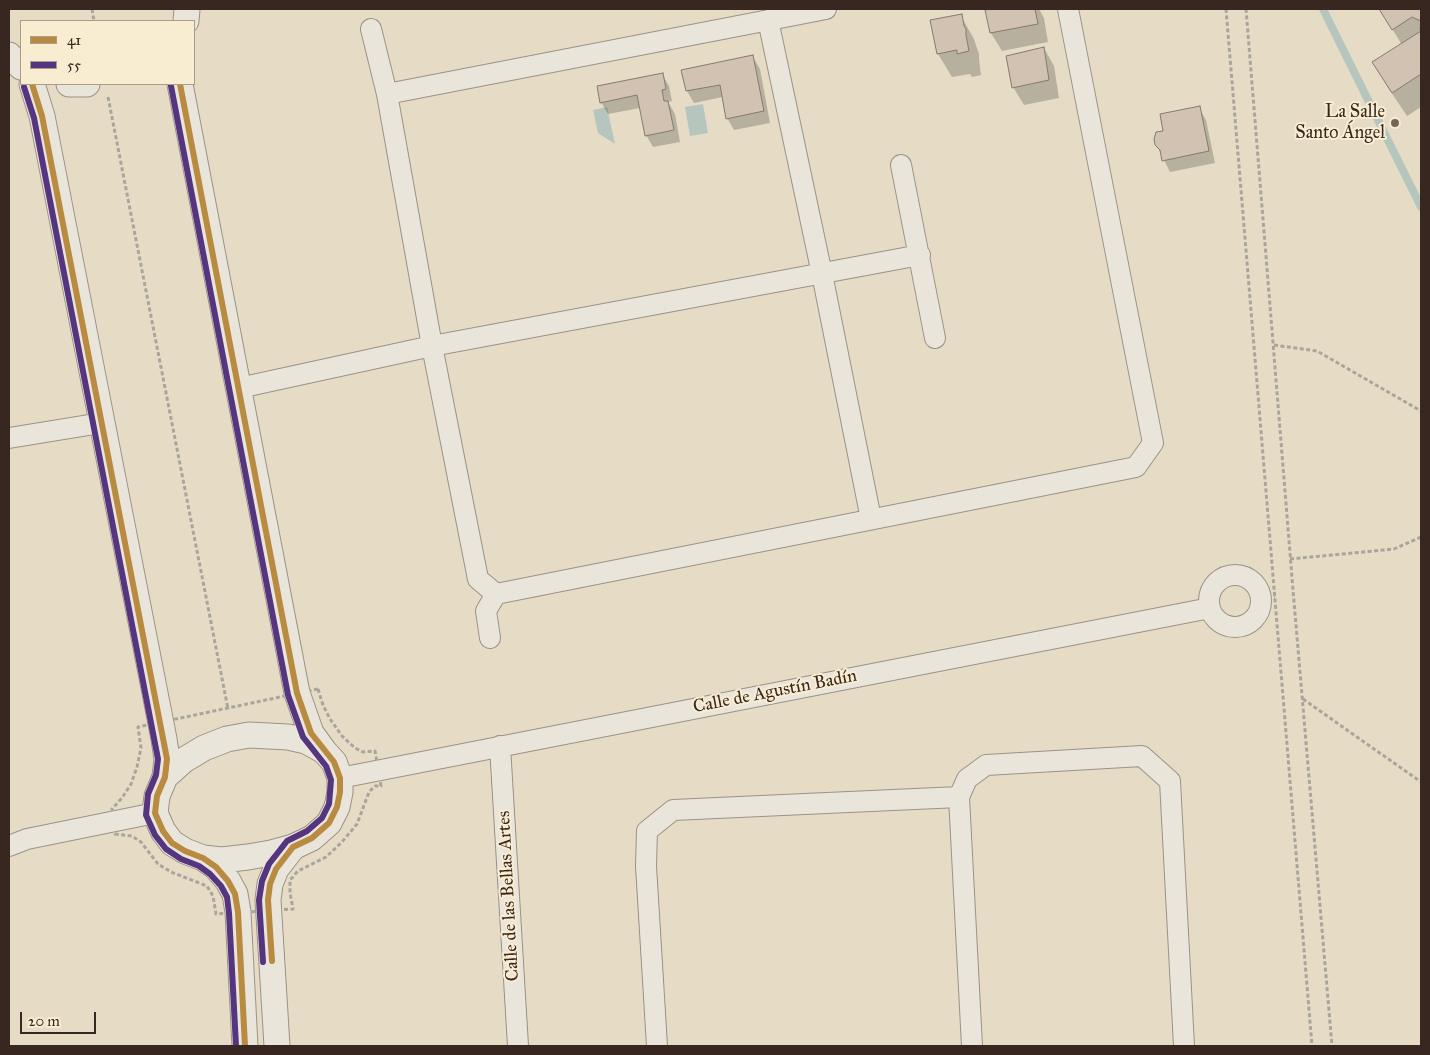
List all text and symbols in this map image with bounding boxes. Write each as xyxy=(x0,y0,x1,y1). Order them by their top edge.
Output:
legend xyxy=(20,20,195,85)
text: 41 xyxy=(67,31,81,49)
text: 55 xyxy=(67,56,81,74)
place label: La Salle Santo Ángel xyxy=(1295,102,1385,144)
marker: La Salle Santo Ángel xyxy=(1389,117,1401,129)
street label: Calle de Agustín Badín xyxy=(691,666,859,718)
street label: Calle de las Bellas Artes xyxy=(494,810,524,982)
scale bar xyxy=(22,1002,99,1034)
text: 20 m xyxy=(28,1012,60,1030)

